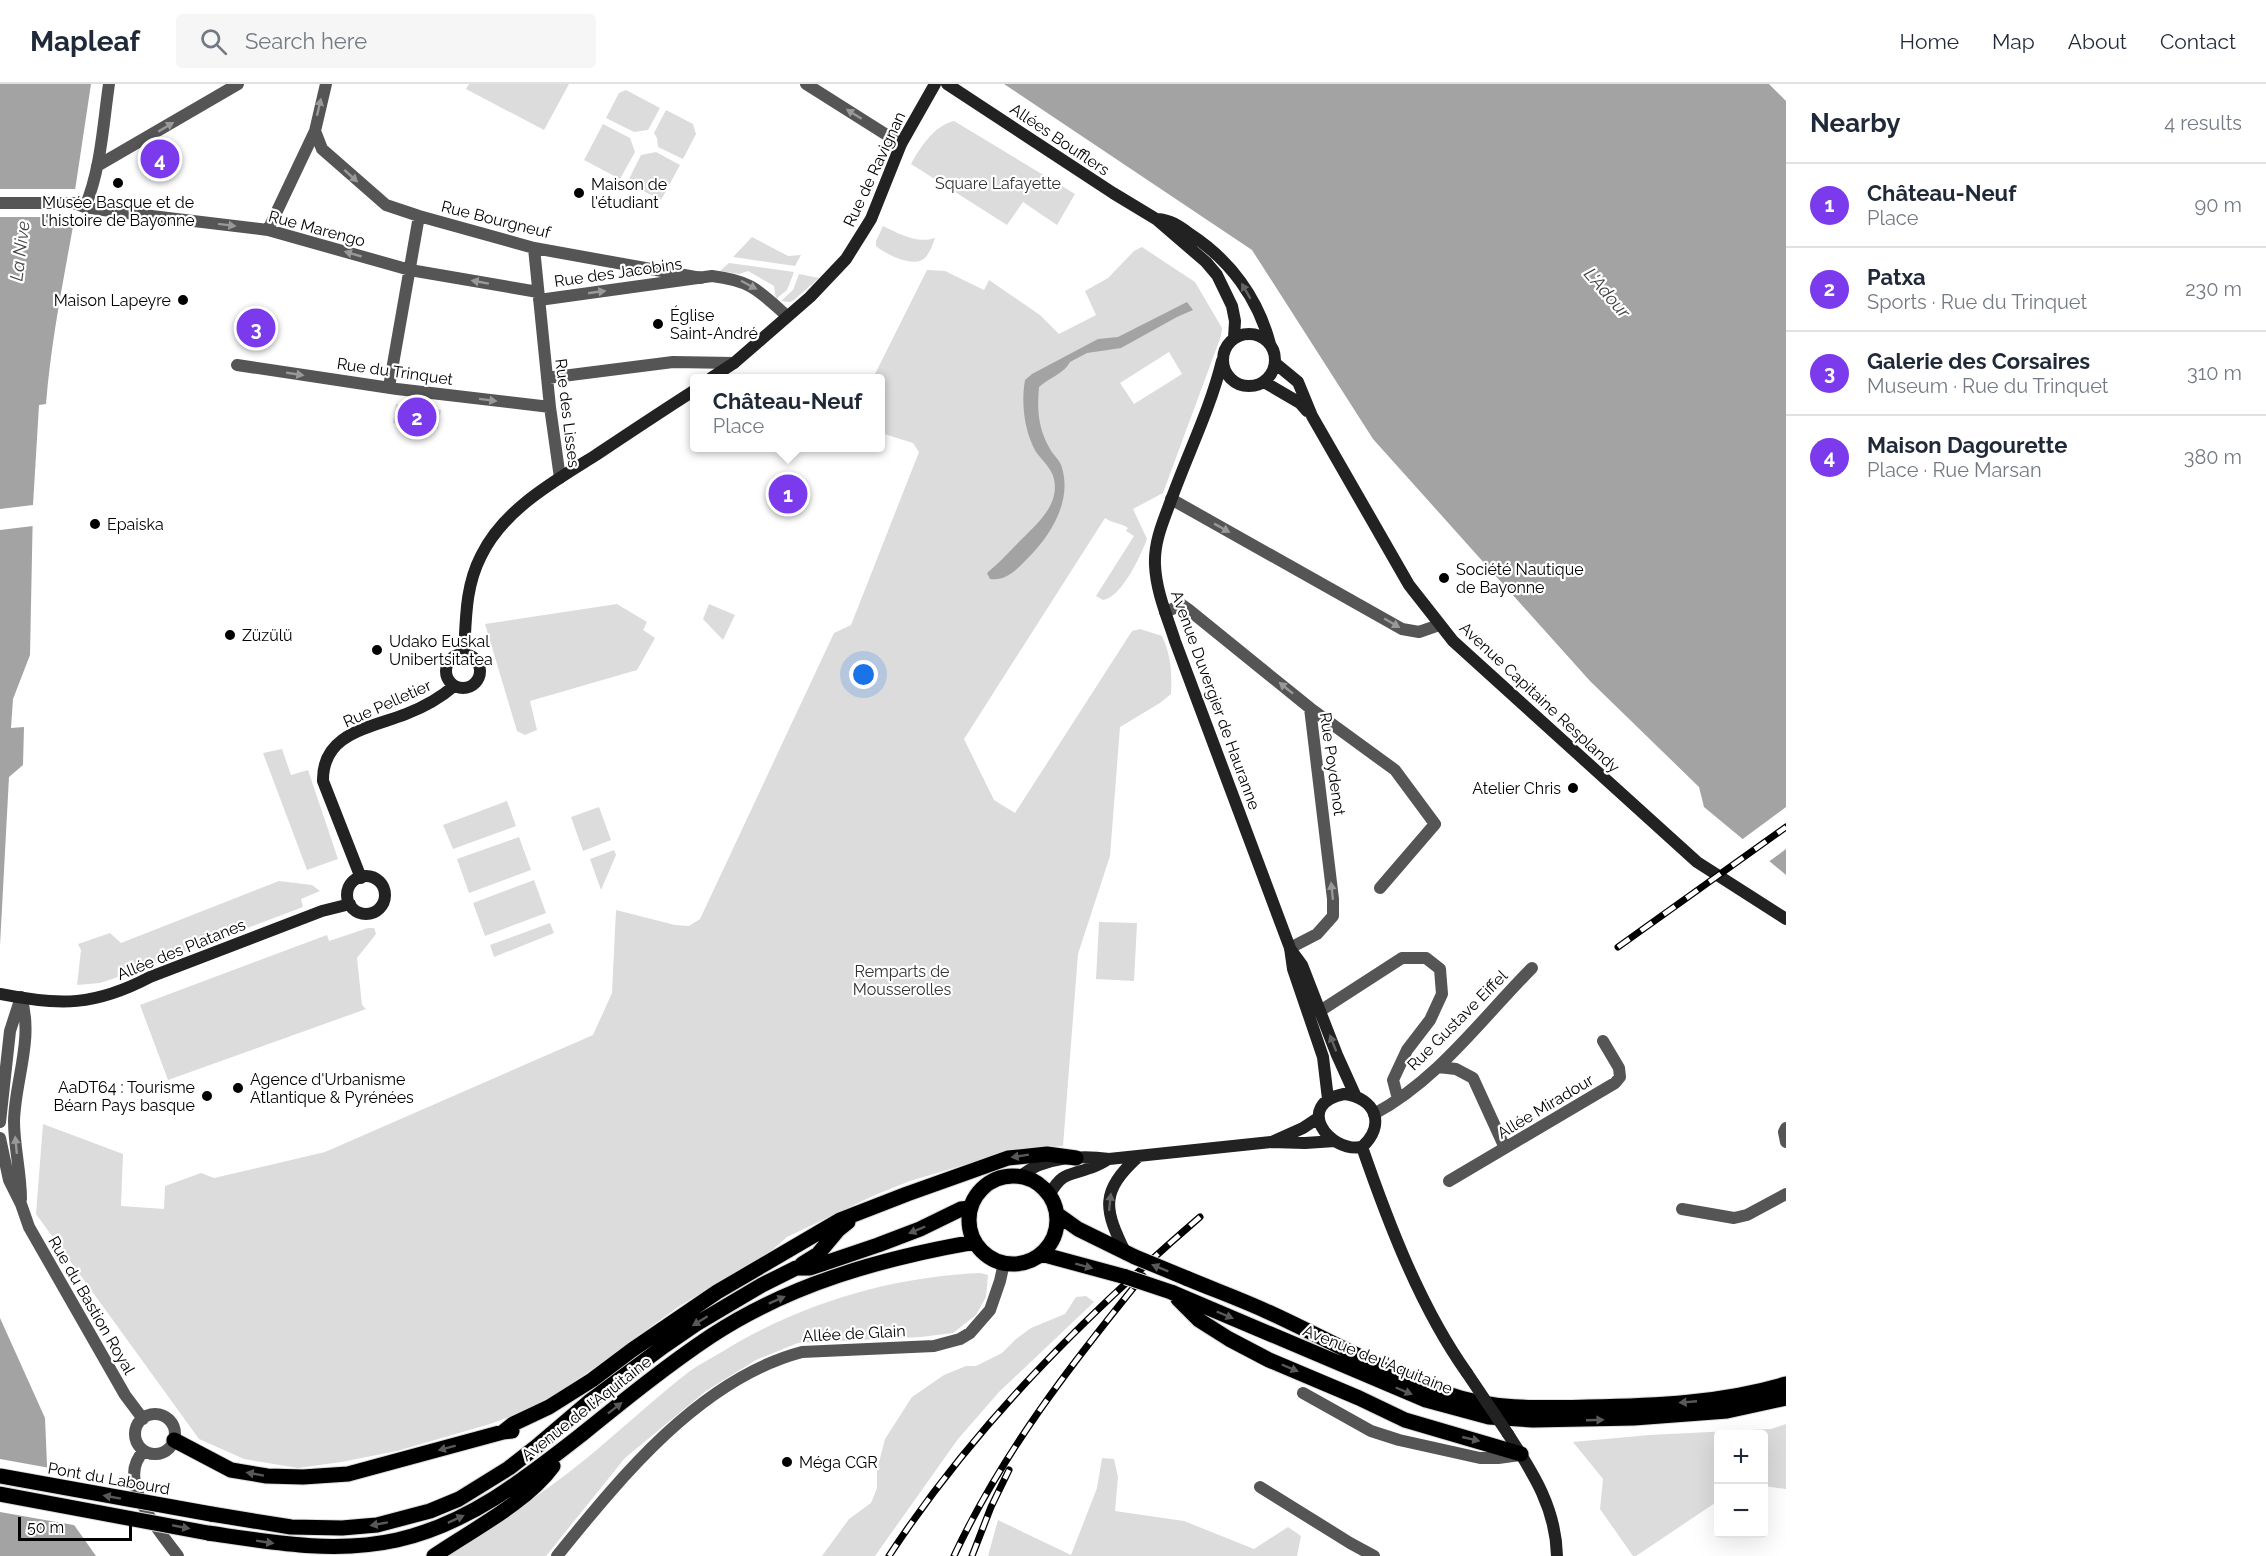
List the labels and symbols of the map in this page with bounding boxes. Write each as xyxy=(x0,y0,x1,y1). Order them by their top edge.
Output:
one-way arrow xyxy=(315,98,325,117)
street label: Allées Boufflers xyxy=(1006,99,1113,180)
street label: Rue de Ravignan xyxy=(839,109,909,230)
one-way arrow xyxy=(846,109,862,120)
one-way arrow xyxy=(158,121,174,132)
pin: 4 xyxy=(140,136,180,182)
one-way arrow xyxy=(343,169,358,182)
park label: Square Lafayette xyxy=(935,174,1061,193)
place label: Maison de l'étudiant xyxy=(591,175,667,212)
marker: Musée Basque et de l'histoire de Bayonne xyxy=(111,176,125,190)
marker: Maison de l'étudiant xyxy=(572,186,586,200)
place label: Musée Basque et de l'histoire de Bayonne xyxy=(41,193,195,230)
street label: Rue Bourgneuf xyxy=(439,197,553,242)
street label: Rue Marengo xyxy=(266,206,367,251)
water label: La Nive xyxy=(5,219,34,282)
one-way arrow xyxy=(217,220,236,230)
one-way arrow xyxy=(344,249,362,258)
street label: Rue des Jacobins xyxy=(553,254,683,291)
water label: L'Adour xyxy=(1580,263,1635,323)
one-way arrow xyxy=(471,277,490,286)
one-way arrow xyxy=(741,280,758,290)
one-way arrow xyxy=(1241,282,1251,299)
one-way arrow xyxy=(587,287,606,296)
place label: Maison Lapeyre xyxy=(54,291,171,310)
marker: Maison Lapeyre xyxy=(176,293,190,307)
place label: Église Saint-André xyxy=(670,305,758,343)
pin: 3 xyxy=(236,306,276,350)
marker: Église Saint-André xyxy=(651,317,665,331)
street label: Rue du Trinquet xyxy=(336,354,455,389)
street label: Rue des Lisses xyxy=(551,357,584,469)
one-way arrow xyxy=(286,369,305,378)
pin: 2 xyxy=(398,394,436,440)
one-way arrow xyxy=(479,395,498,404)
pin: 1 xyxy=(768,472,808,516)
place label: Epaiska xyxy=(107,515,164,534)
marker: Epaiska xyxy=(88,517,102,531)
one-way arrow xyxy=(1214,523,1231,533)
place label: Société Nautique de Bayonne xyxy=(1456,560,1584,597)
marker: Société Nautique de Bayonne xyxy=(1437,571,1451,585)
street label: Avenue Duvergier de Hauranne xyxy=(1167,588,1264,812)
one-way arrow xyxy=(1384,618,1401,628)
street label: Avenue Capitaine Resplandy xyxy=(1456,618,1624,777)
place label: Züzülü xyxy=(242,626,293,645)
marker: Züzülü xyxy=(223,628,237,642)
place label: Udako Euskal Unibertsitatea xyxy=(389,632,493,669)
marker: Udako Euskal Unibertsitatea xyxy=(370,643,384,657)
your location xyxy=(849,660,878,689)
street label: Rue Pelletier xyxy=(340,675,435,731)
one-way arrow xyxy=(1278,683,1293,695)
street label: Rue Poydenot xyxy=(1316,711,1349,818)
place label: Atelier Chris xyxy=(1472,779,1561,798)
marker: Atelier Chris xyxy=(1566,781,1580,795)
one-way arrow xyxy=(1327,882,1337,901)
street label: Allée des Platanes xyxy=(114,915,249,984)
park label: Remparts de Mousserolles xyxy=(853,962,952,999)
street label: Rue Gustave Eiffel xyxy=(1403,966,1512,1074)
one-way arrow xyxy=(1328,1034,1338,1052)
place label: Agence d'Urbanisme Atlantique & Pyrénées xyxy=(250,1070,414,1107)
street label: Allée Miradour xyxy=(1494,1070,1597,1143)
place label: AaDT64 : Tourisme Béarn Pays basque xyxy=(54,1078,195,1115)
marker: Agence d'Urbanisme Atlantique & Pyrénées xyxy=(231,1081,245,1095)
marker: AaDT64 : Tourisme Béarn Pays basque xyxy=(200,1089,214,1103)
one-way arrow xyxy=(11,1136,21,1155)
one-way arrow xyxy=(1011,1152,1030,1161)
one-way arrow xyxy=(1105,1192,1115,1211)
one-way arrow xyxy=(907,1225,925,1235)
street label: Rue du Bastion Royal xyxy=(44,1233,139,1378)
one-way arrow xyxy=(1075,1261,1093,1271)
one-way arrow xyxy=(1151,1263,1169,1273)
one-way arrow xyxy=(769,1295,787,1305)
one-way arrow xyxy=(1216,1311,1234,1320)
one-way arrow xyxy=(692,1316,708,1327)
street label: Allée de Glain xyxy=(802,1321,906,1346)
street label: Avenue de l'Aquitaine xyxy=(1300,1321,1455,1398)
street label: Avenue de l'Aquitaine xyxy=(518,1352,655,1465)
one-way arrow xyxy=(1281,1364,1299,1373)
one-way arrow xyxy=(1396,1386,1414,1396)
one-way arrow xyxy=(1678,1397,1697,1407)
one-way arrow xyxy=(608,1402,623,1414)
one-way arrow xyxy=(1586,1415,1605,1424)
one-way arrow xyxy=(1462,1435,1480,1445)
one-way arrow xyxy=(437,1444,455,1453)
place label: Méga CGR xyxy=(799,1453,878,1472)
marker: Méga CGR xyxy=(780,1455,794,1469)
street label: Pont du Labourd xyxy=(46,1458,172,1499)
one-way arrow xyxy=(246,1469,265,1478)
one-way arrow xyxy=(102,1492,121,1501)
scale bar xyxy=(18,1514,132,1542)
one-way arrow xyxy=(447,1514,464,1523)
one-way arrow xyxy=(369,1520,388,1529)
one-way arrow xyxy=(172,1523,191,1532)
one-way arrow xyxy=(256,1537,275,1546)

